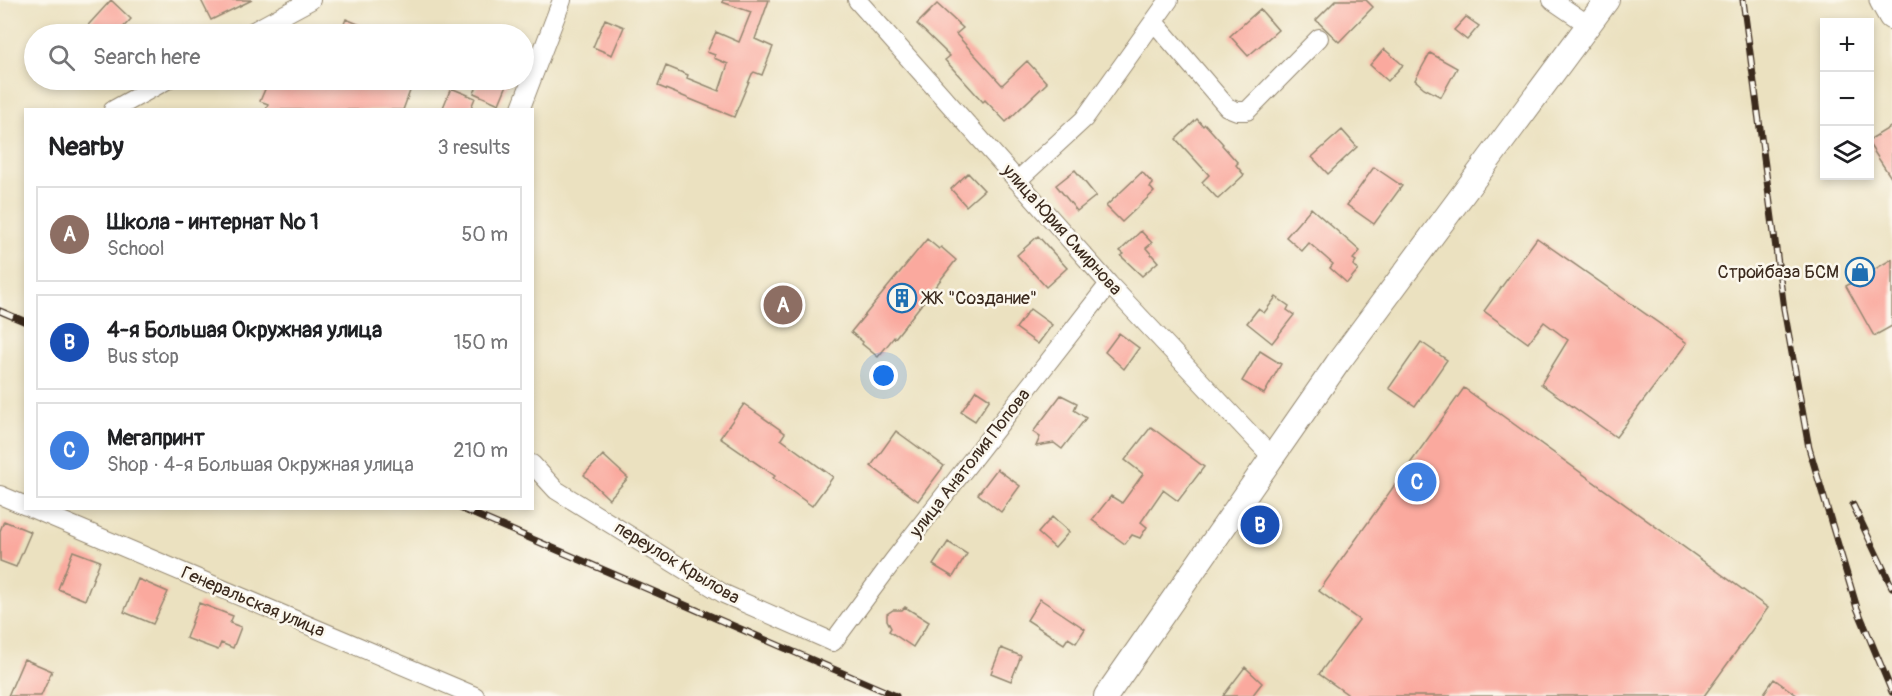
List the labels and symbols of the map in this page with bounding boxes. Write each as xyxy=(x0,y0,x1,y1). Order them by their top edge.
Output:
street label: улица Юрия Смирнова xyxy=(996,159,1127,300)
shop icon: Стройбаза БСМ xyxy=(1844,256,1876,288)
place label: Стройбаза БСМ xyxy=(1718,261,1839,284)
pin: A xyxy=(764,282,802,328)
building icon: ЖК "Создание" xyxy=(886,282,918,314)
place label: ЖК "Создание" xyxy=(920,287,1037,310)
your location xyxy=(869,361,898,390)
street label: улица Анатолия Попова xyxy=(904,384,1035,543)
pin: C xyxy=(1398,460,1436,504)
pin: B xyxy=(1240,502,1280,548)
street label: переулок Крылова xyxy=(610,517,744,609)
street label: Генеральская улица xyxy=(178,561,328,643)

